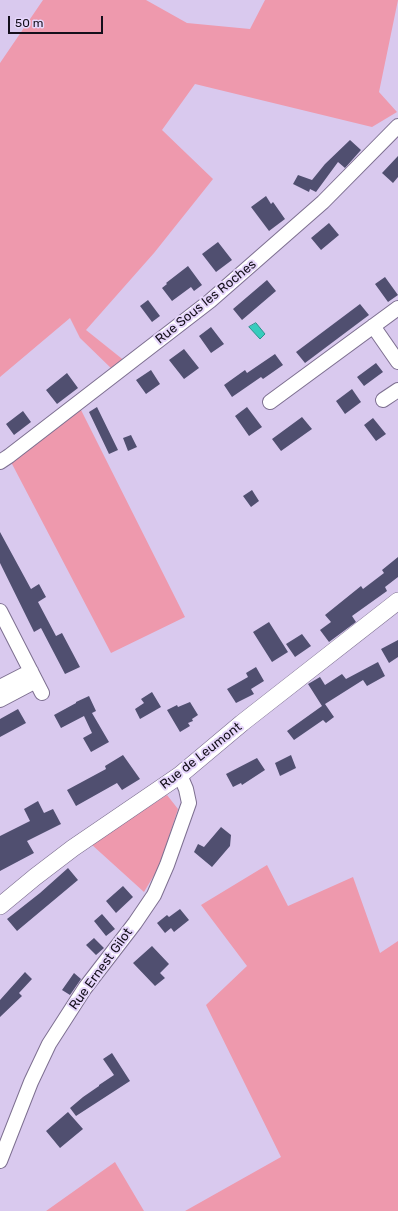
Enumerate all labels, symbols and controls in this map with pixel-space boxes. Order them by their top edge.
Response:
scale bar [10,8,105,34]
text: 50 m [15,16,43,30]
street label: Rue Sous les Roches [152,257,260,347]
street label: Rue de Leumont [157,719,245,793]
street label: Rue Ernest Gilot [66,925,136,1013]

